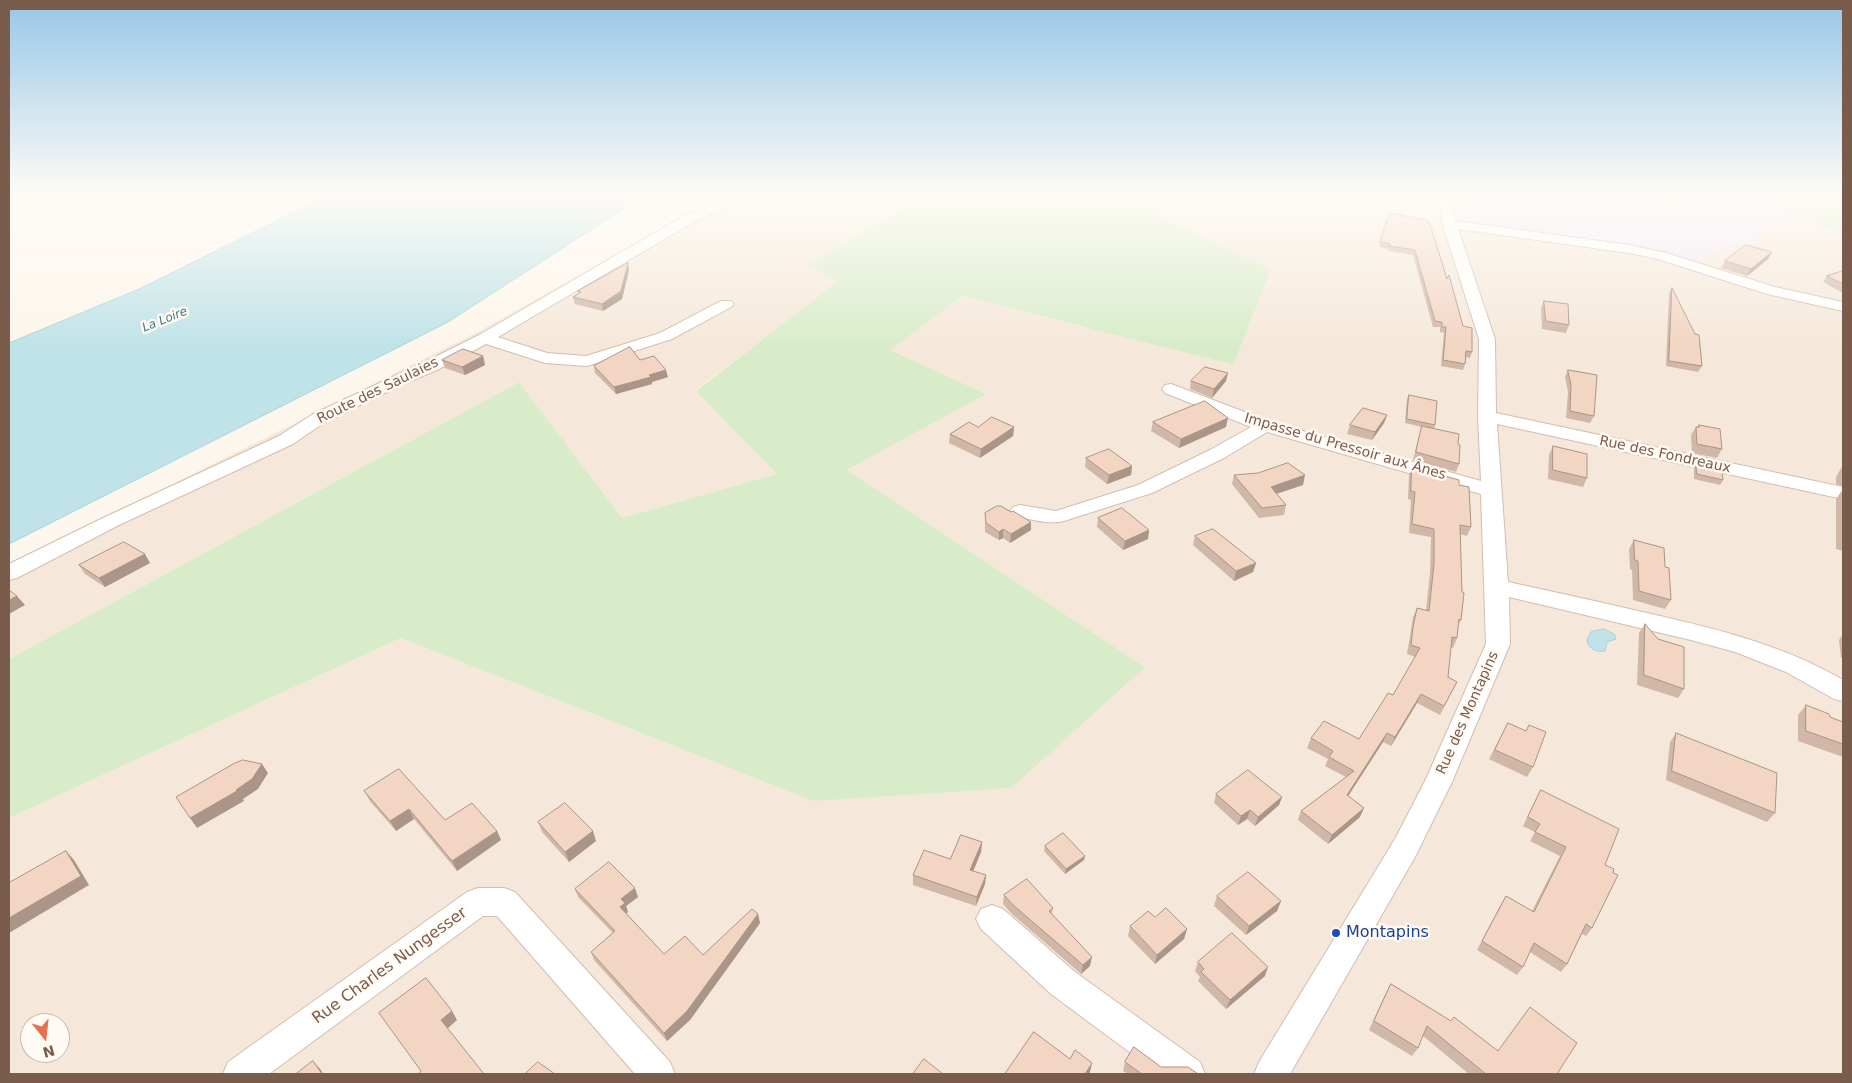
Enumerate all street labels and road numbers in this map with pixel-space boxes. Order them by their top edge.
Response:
street label: Route des Saulaies [315,354,441,428]
street label: Impasse du Pressoir aux Ânes [1242,410,1448,484]
street label: Rue des Fondreaux [1598,433,1732,477]
street label: Rue des Montapins [1433,649,1503,777]
street label: Rue Charles Nungesser [309,904,471,1028]

